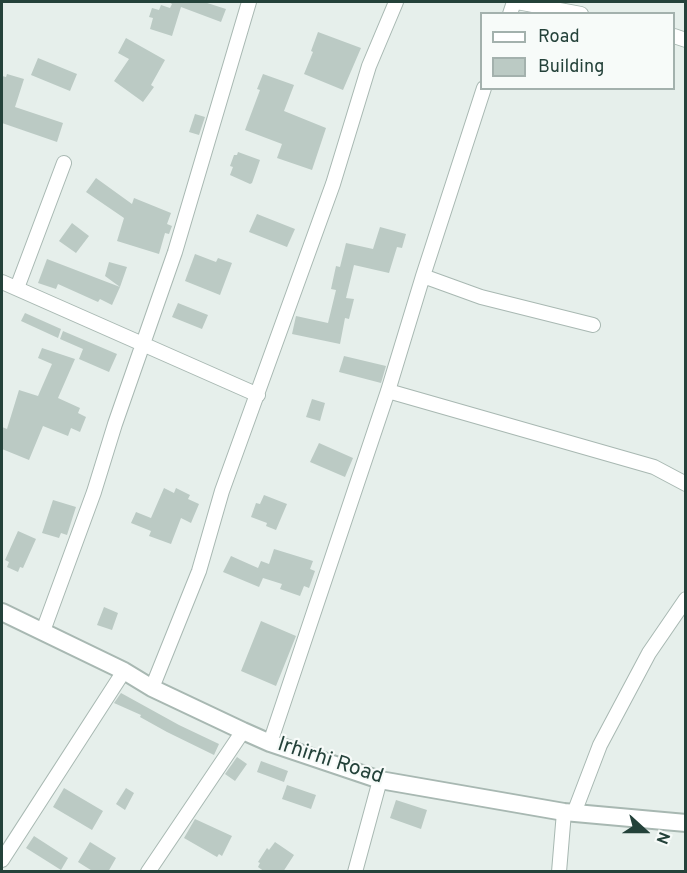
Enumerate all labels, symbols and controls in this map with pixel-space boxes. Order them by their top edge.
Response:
legend [480,12,675,90]
text: Road [538,26,580,49]
text: Building [538,56,604,79]
street label: Irhirhi Road [274,733,386,791]
north arrow [615,801,675,861]
text: N [650,828,673,846]

